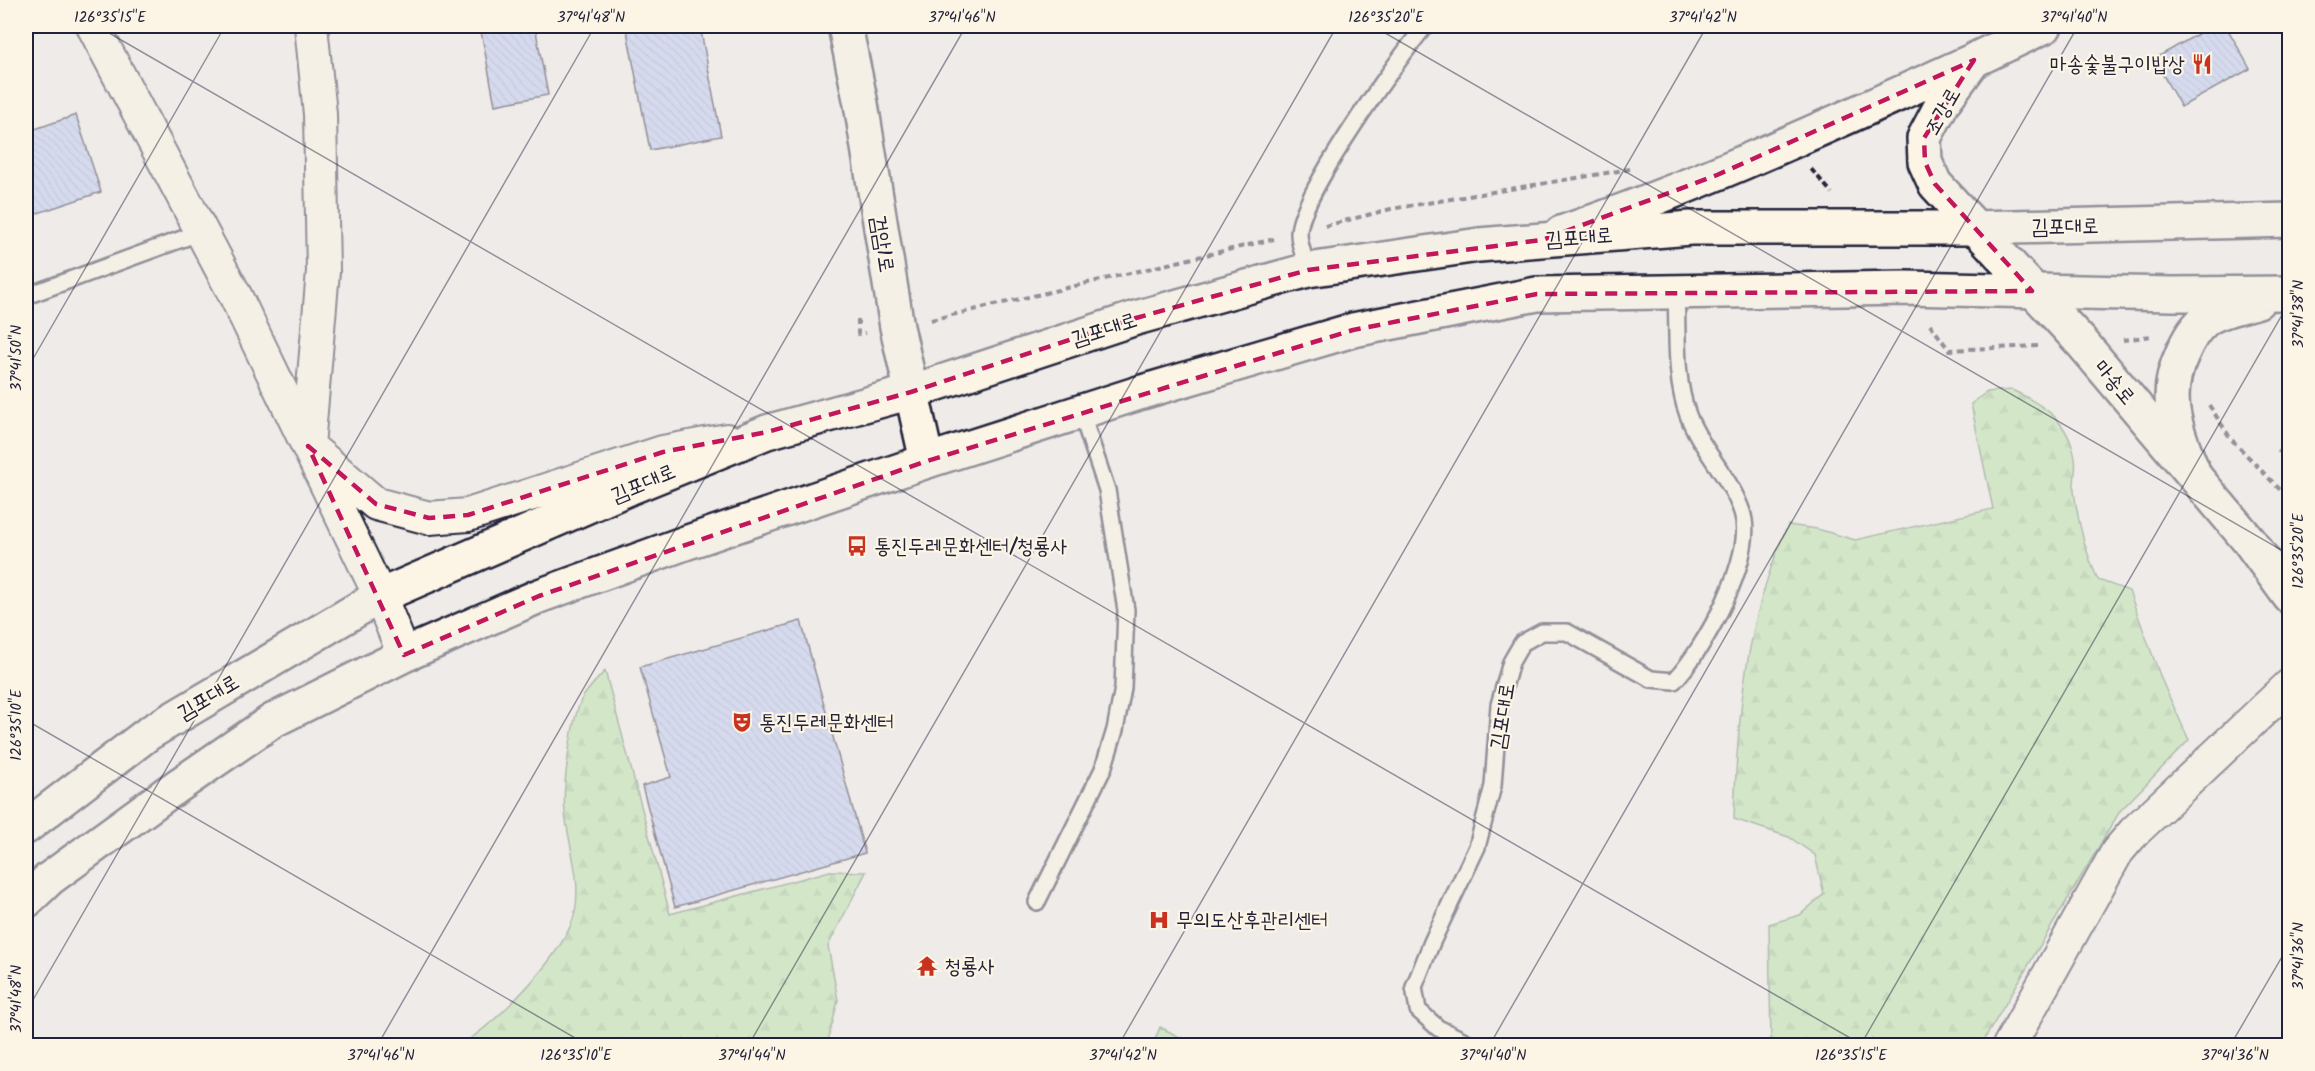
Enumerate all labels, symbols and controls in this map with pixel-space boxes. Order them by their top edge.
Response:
text: 126°35'15"E [74,6,147,30]
text: 37°41'48"N [557,6,625,30]
text: 37°41'46"N [928,6,996,30]
text: 126°35'20"E [1348,6,1425,30]
text: 37°41'42"N [1669,6,1737,30]
text: 37°41'40"N [2041,6,2107,30]
place label: 마송숯불구이밥상 [2050,49,2185,82]
restaurant icon: 마송숯불구이밥상 [2190,52,2214,76]
street label: 조강로 [1916,82,1970,142]
street label: 김포대로 [2031,210,2099,245]
street label: 검암1로 [861,213,902,275]
street label: 김포대로 [1544,220,1614,257]
text: 37°41'38"N [2287,280,2311,348]
street label: 김포대로 [1067,304,1142,357]
text: 37°41'50"N [5,325,29,391]
street label: 마송로 [2085,353,2143,413]
street label: 김포대로 [606,456,681,513]
text: 126°35'20"E [2287,512,2311,589]
place label: 통진두레문화센터/청룡사 [874,531,1067,564]
bus stop icon: 통진두레문화센터/청룡사 [845,534,869,558]
street label: 김포대로 [171,667,246,730]
street label: 김포대로 [1482,680,1525,752]
text: 126°35'10"E [5,688,29,761]
place label: 통진두레문화센터 [759,707,894,740]
theatre icon: 통진두레문화센터 [730,710,754,734]
place label: 무의도산후관리센터 [1176,905,1328,938]
hospital icon: 무의도산후관리센터 [1147,908,1171,932]
text: 37°41'36"N [2287,922,2311,990]
place label: 청룡사 [944,951,995,984]
temple icon: 청룡사 [915,954,939,978]
text: 37°41'48"N [5,965,29,1033]
text: 37°41'46"N [347,1044,415,1068]
text: 126°35'10"E [540,1044,613,1068]
text: 37°41'44"N [718,1044,786,1068]
text: 37°41'42"N [1089,1044,1157,1068]
text: 37°41'40"N [1460,1044,1526,1068]
text: 126°35'15"E [1815,1044,1888,1068]
text: 37°41'36"N [2201,1044,2269,1068]

